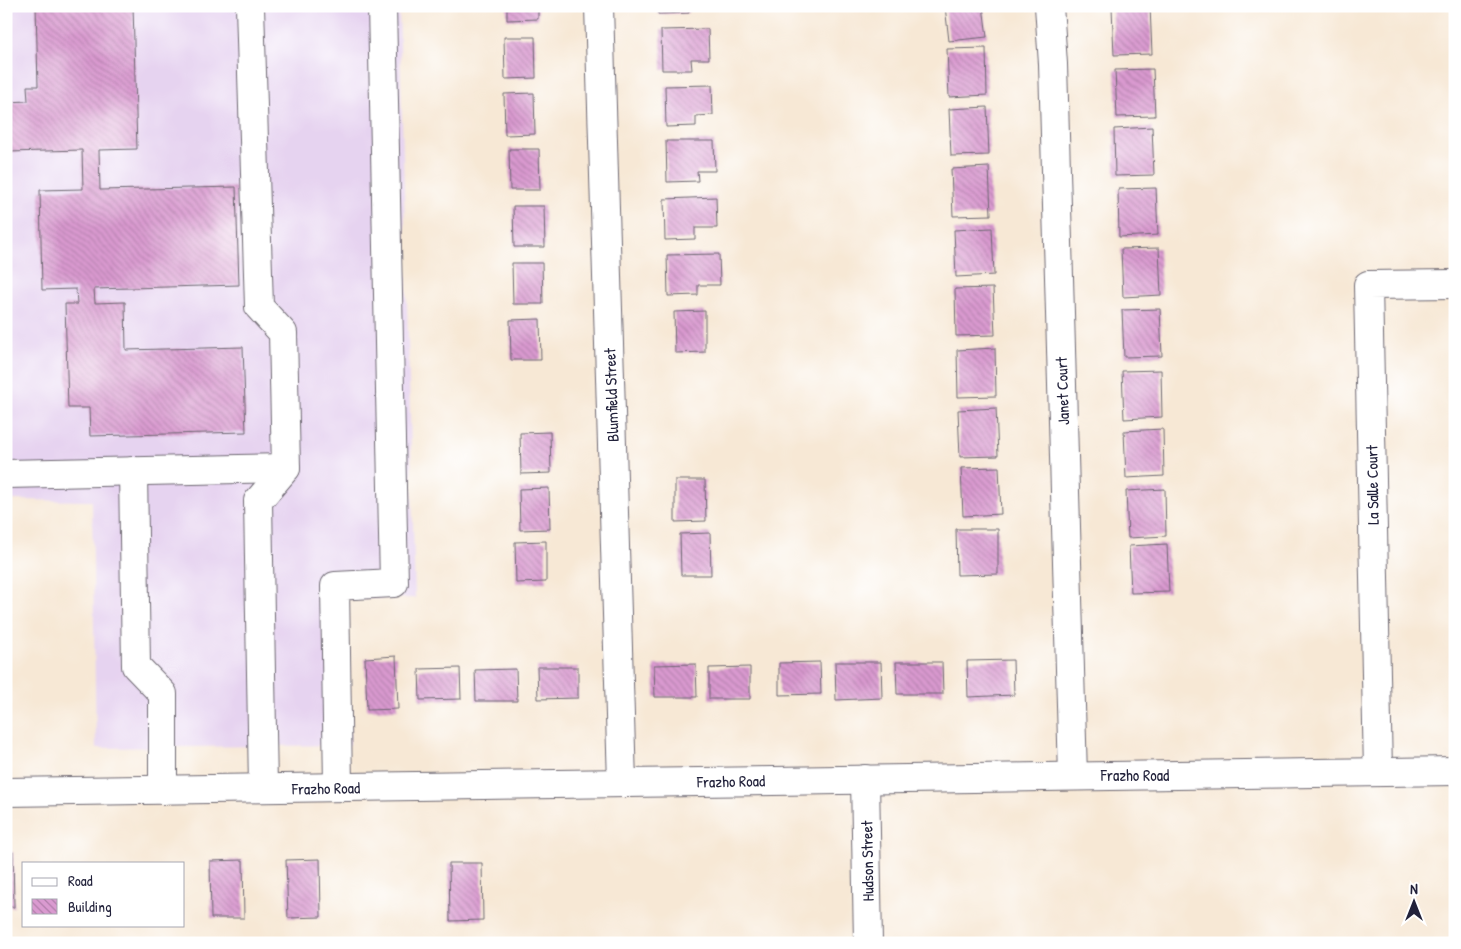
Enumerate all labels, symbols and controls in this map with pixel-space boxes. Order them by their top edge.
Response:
street label: Blumfield Street [598,347,624,442]
street label: Janet Court [1050,356,1074,425]
street label: La Salle Court [1360,444,1384,525]
street label: Frazho Road [1100,764,1169,786]
street label: Frazho Road [696,769,765,793]
street label: Frazho Road [291,776,360,800]
street label: Hudson Street [855,820,879,902]
legend [22,862,185,926]
text: Road [68,870,93,891]
north arrow [1388,876,1438,926]
text: N [1410,879,1418,898]
text: Building [68,896,112,917]

